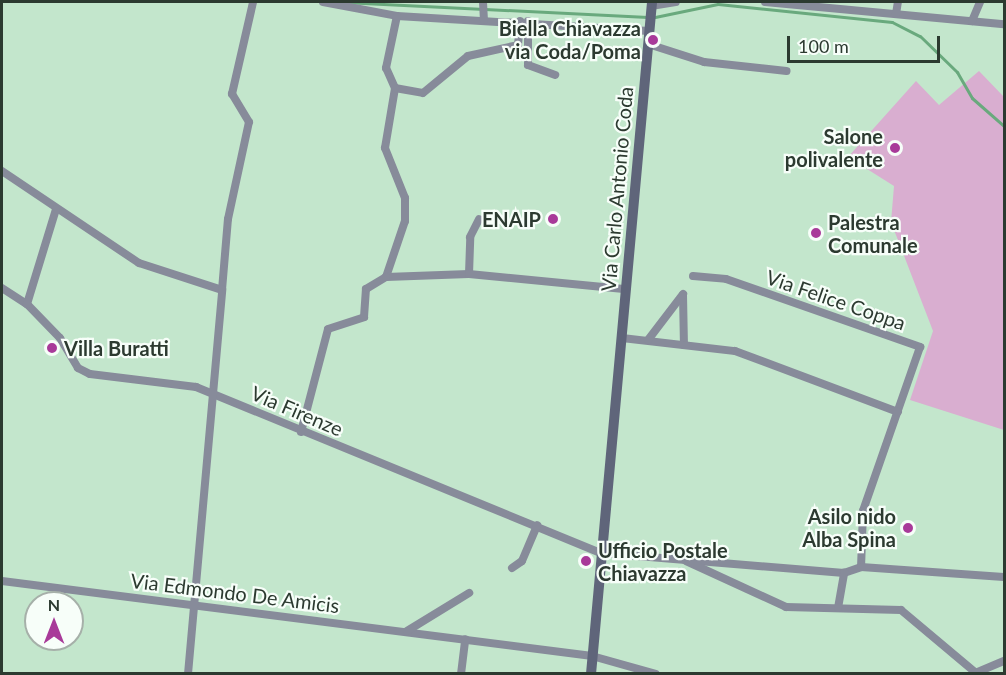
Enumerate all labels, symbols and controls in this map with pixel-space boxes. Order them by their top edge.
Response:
place label: Biella Chiavazza via Coda/Poma [499,16,641,63]
scale bar [790,24,943,62]
marker: Biella Chiavazza via Coda/Poma [646,33,660,47]
text: 100 m [798,35,849,57]
street label: Via Carlo Antonio Coda [596,85,638,293]
place label: Salone polivalente [785,124,883,171]
marker: Salone polivalente [888,141,902,155]
place label: ENAIP [482,207,541,231]
place label: Palestra Comunale [828,210,918,257]
marker: ENAIP [546,212,560,226]
marker: Palestra Comunale [809,226,823,240]
street label: Via Felice Coppa [763,265,909,335]
place label: Villa Buratti [64,336,169,360]
marker: Villa Buratti [45,341,59,355]
street label: Via Firenze [247,381,347,441]
place label: Asilo nido Alba Spina [802,504,896,551]
marker: Asilo nido Alba Spina [901,521,915,535]
place label: Ufficio Postale Chiavazza [598,538,728,585]
marker: Ufficio Postale Chiavazza [579,554,593,568]
street label: Via Edmondo De Amicis [129,568,341,618]
north arrow [24,591,84,651]
text: N [48,595,60,614]

